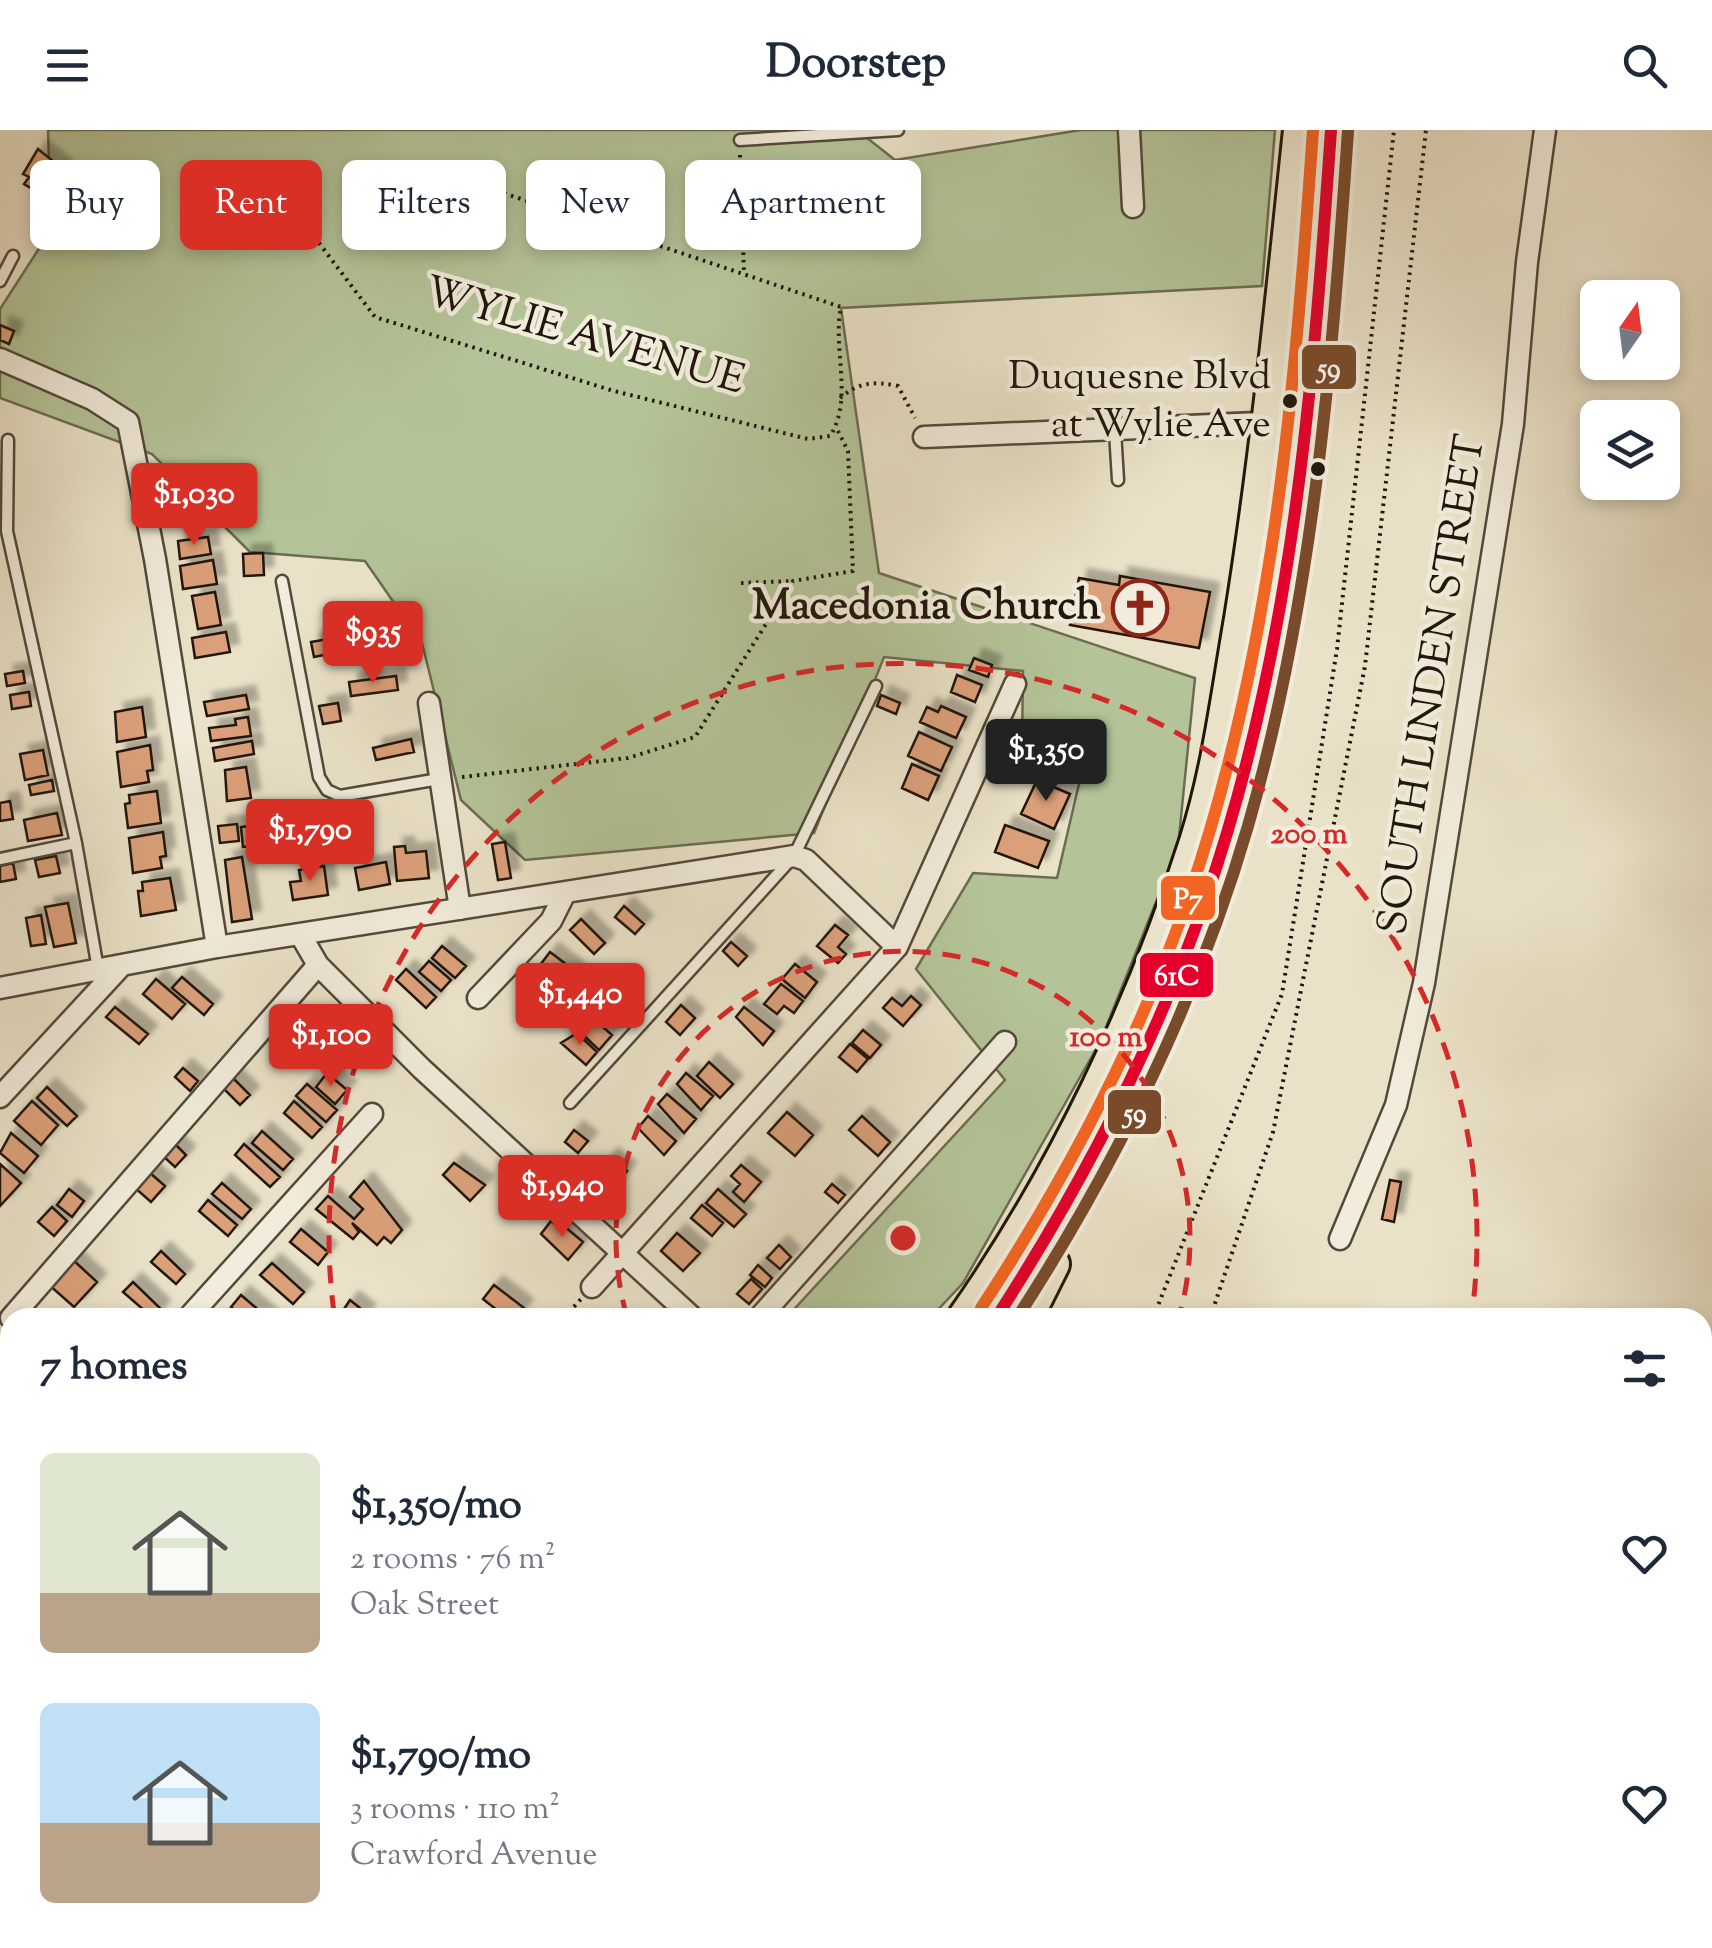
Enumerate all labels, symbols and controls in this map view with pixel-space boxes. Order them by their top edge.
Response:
text: Doorstep [766,33,946,98]
icon: menu [40,38,95,93]
icon: search [1617,38,1672,93]
chip: Buy [30,160,160,250]
chip: Rent [180,160,322,250]
chip: Filters [342,160,506,250]
chip: New [526,160,665,250]
chip: Apartment [685,160,921,250]
street label: WYLIE AVENUE [417,264,751,412]
north arrow [1580,280,1680,380]
map controls [1580,280,1680,500]
line badge: 59 [1300,343,1358,391]
place label: Duquesne Blvd at Wylie Ave [1008,350,1271,455]
text: 59 [1315,350,1341,390]
marker: Duquesne Blvd at Wylie Ave [1280,391,1300,411]
button: layers [1580,400,1680,500]
street label: SOUTH LINDEN STREET [1365,431,1503,939]
unlabelled marker [1308,459,1328,479]
pin: $1,030 [113,463,275,548]
text: $1,030 [153,472,235,518]
place label: Macedonia Church [752,578,1101,638]
church icon: Macedonia Church [1110,578,1170,638]
pin: $935 [314,601,432,686]
text: $935 [345,610,401,656]
pin: $1,350 [965,719,1127,804]
text: $1,350 [1008,728,1084,774]
pin: $1,790 [229,799,391,884]
text: $1,790 [268,808,352,854]
text: 200 m [1271,814,1348,857]
line badge: P7 [1159,874,1217,922]
text: P7 [1173,881,1203,921]
line badge: 61C [1138,951,1215,999]
text: 61C [1154,958,1200,998]
pin: $1,440 [499,963,661,1048]
text: $1,440 [538,972,622,1018]
pin: $1,100 [250,1004,412,1089]
text: $1,100 [291,1013,371,1059]
text: 100 m [1070,1017,1143,1060]
line badge: 59 [1106,1088,1163,1136]
text: 59 [1121,1095,1147,1135]
pin: $1,940 [481,1155,643,1240]
text: $1,940 [520,1164,604,1210]
centre of rings [885,1220,921,1256]
text: 7 homes [40,1338,188,1398]
icon: filters [1617,1341,1672,1396]
text: $1,350/mo [350,1477,522,1537]
icon: home [120,1493,240,1613]
icon: heart [1617,1526,1672,1581]
text: 2 rooms · 76 m² [350,1537,556,1583]
text: Oak Street [350,1583,499,1629]
text: $1,790/mo [350,1727,531,1787]
icon: home [120,1743,240,1863]
icon: heart [1617,1776,1672,1831]
text: 3 rooms · 110 m² [350,1787,560,1833]
text: Crawford Avenue [350,1833,597,1879]

